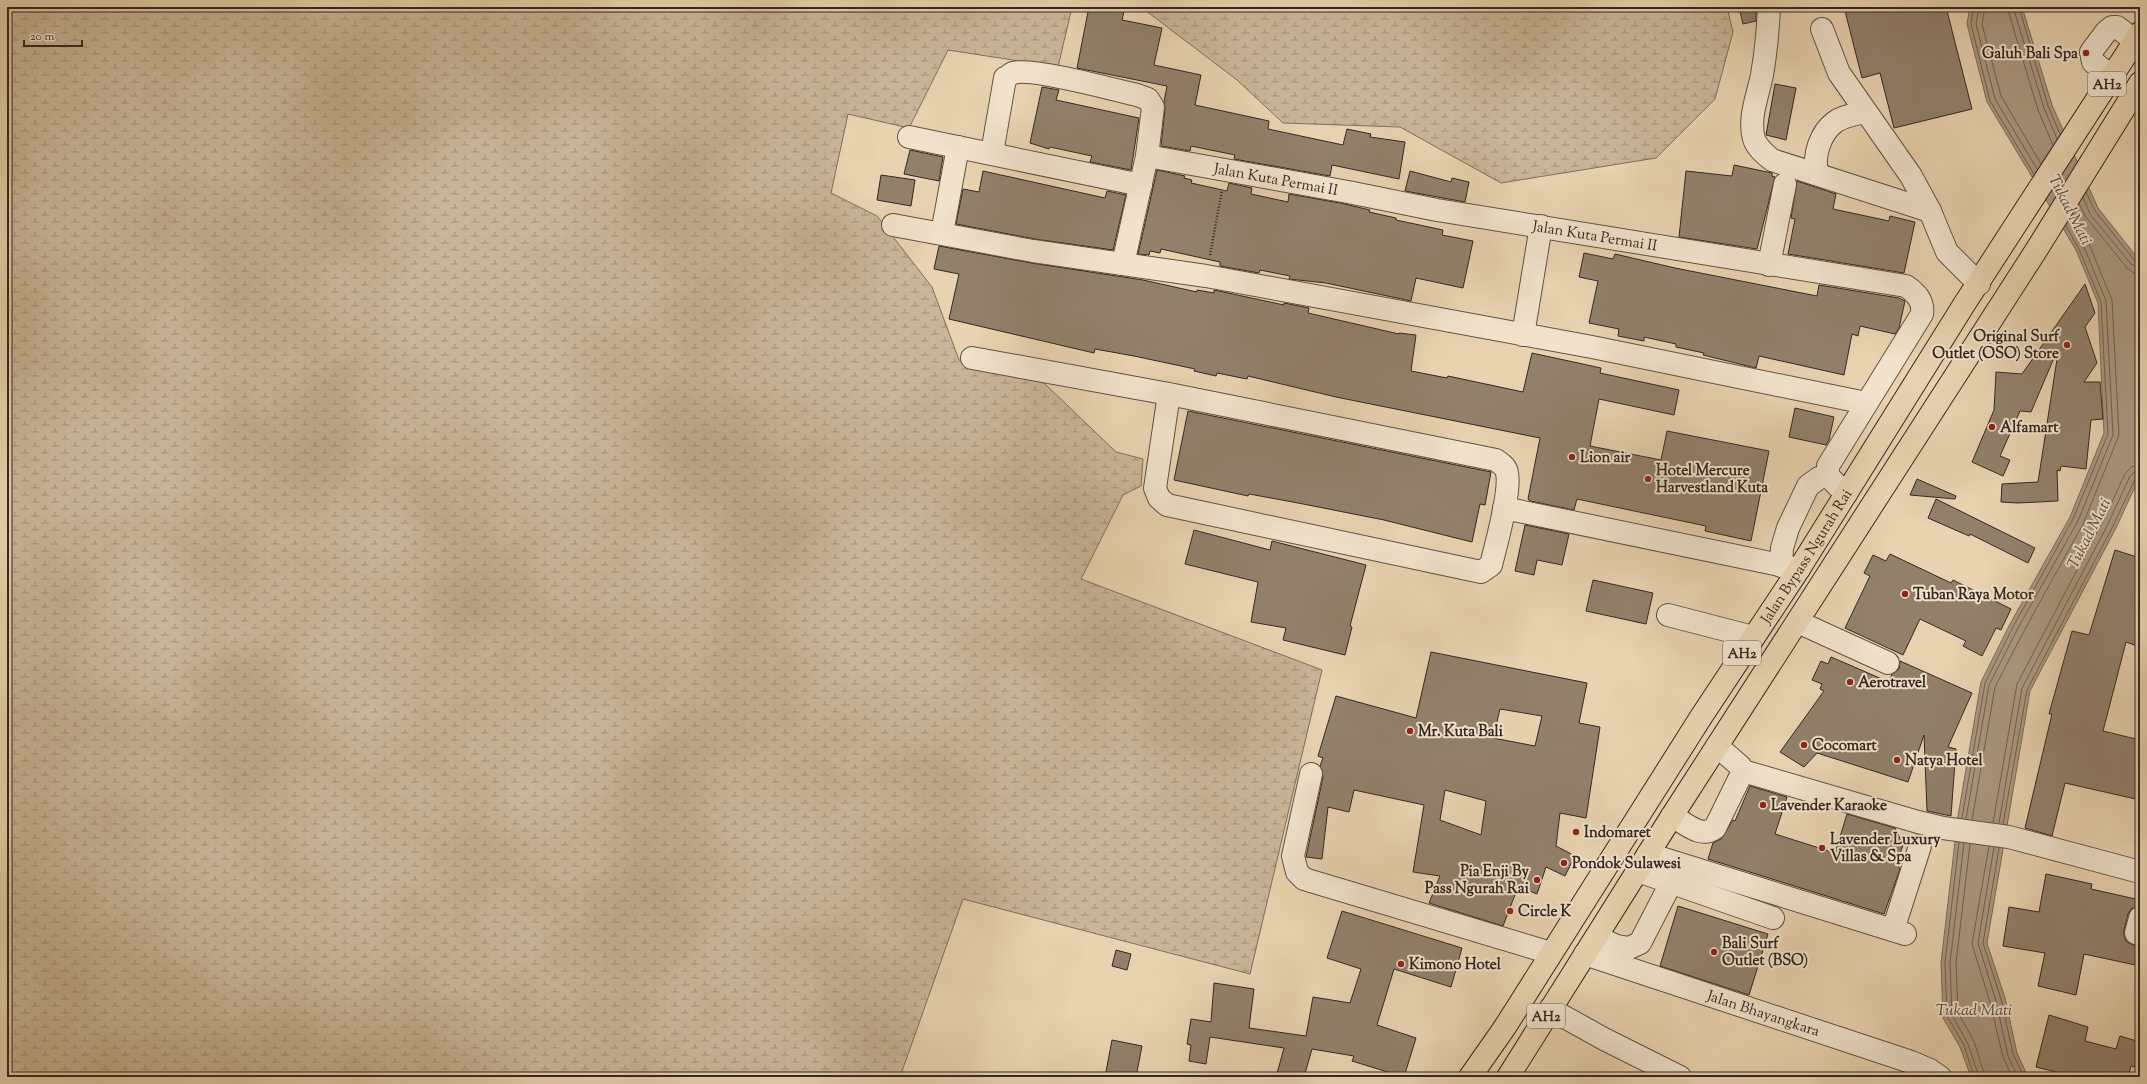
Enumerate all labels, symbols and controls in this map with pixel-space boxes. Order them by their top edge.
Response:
scale bar [24,22,82,48]
text: 20 m [30,28,55,46]
place label: Galuh Bali Spa [1982,44,2078,65]
marker: Galuh Bali Spa [2081,48,2091,58]
road number: AH2 [2088,72,2126,96]
street label: Jalan Kuta Permai II [1211,159,1340,202]
water label: Tukad Mati [2041,171,2096,249]
street label: Jalan Kuta Permai II [1530,216,1659,258]
place label: Original Surf Outlet (OSO) Store [1932,327,2061,365]
marker: Original Surf Outlet (OSO) Store [2062,340,2072,350]
place label: Alfamart [2000,418,2059,439]
marker: Alfamart [1987,422,1997,432]
place label: Lion air [1580,448,1631,469]
marker: Lion air [1567,452,1577,462]
place label: Hotel Mercure Harvestland Kuta [1656,461,1768,499]
marker: Hotel Mercure Harvestland Kuta [1643,474,1653,484]
street label: Jalan Bypass Ngurah Rai [1756,486,1858,629]
water label: Tukad Mati [2063,495,2118,573]
place label: Tuban Raya Motor [1913,585,2034,606]
marker: Tuban Raya Motor [1900,589,1910,599]
road number: AH2 [1723,641,1761,665]
place label: Aerotravel [1858,673,1927,694]
marker: Aerotravel [1845,677,1855,687]
place label: Mr. Kuta Bali [1418,722,1504,743]
marker: Mr. Kuta Bali [1405,726,1415,736]
place label: Cocomart [1812,736,1878,757]
marker: Cocomart [1799,740,1809,750]
place label: Natya Hotel [1905,751,1983,772]
marker: Natya Hotel [1892,755,1902,765]
place label: Lavender Karaoke [1771,796,1887,817]
marker: Lavender Karaoke [1758,800,1768,810]
place label: Indomaret [1584,823,1652,844]
marker: Indomaret [1571,827,1581,837]
place label: Lavender Luxury Villas & Spa [1830,830,1941,868]
marker: Lavender Luxury Villas & Spa [1817,843,1827,853]
place label: Pondok Sulawesi [1572,854,1682,875]
marker: Pondok Sulawesi [1559,858,1569,868]
place label: Pia Enji By Pass Ngurah Rai [1425,862,1530,900]
marker: Pia Enji By Pass Ngurah Rai [1532,875,1542,885]
place label: Circle K [1518,902,1572,923]
marker: Circle K [1505,906,1515,916]
place label: Bali Surf Outlet (BSO) [1722,934,1808,972]
marker: Bali Surf Outlet (BSO) [1709,947,1719,957]
place label: Kimono Hotel [1409,955,1502,976]
marker: Kimono Hotel [1396,959,1406,969]
street label: Jalan Bhayangkara [1703,986,1822,1043]
water label: Tukad Mati [1936,1000,2012,1023]
road number: AH2 [1527,1004,1565,1028]

